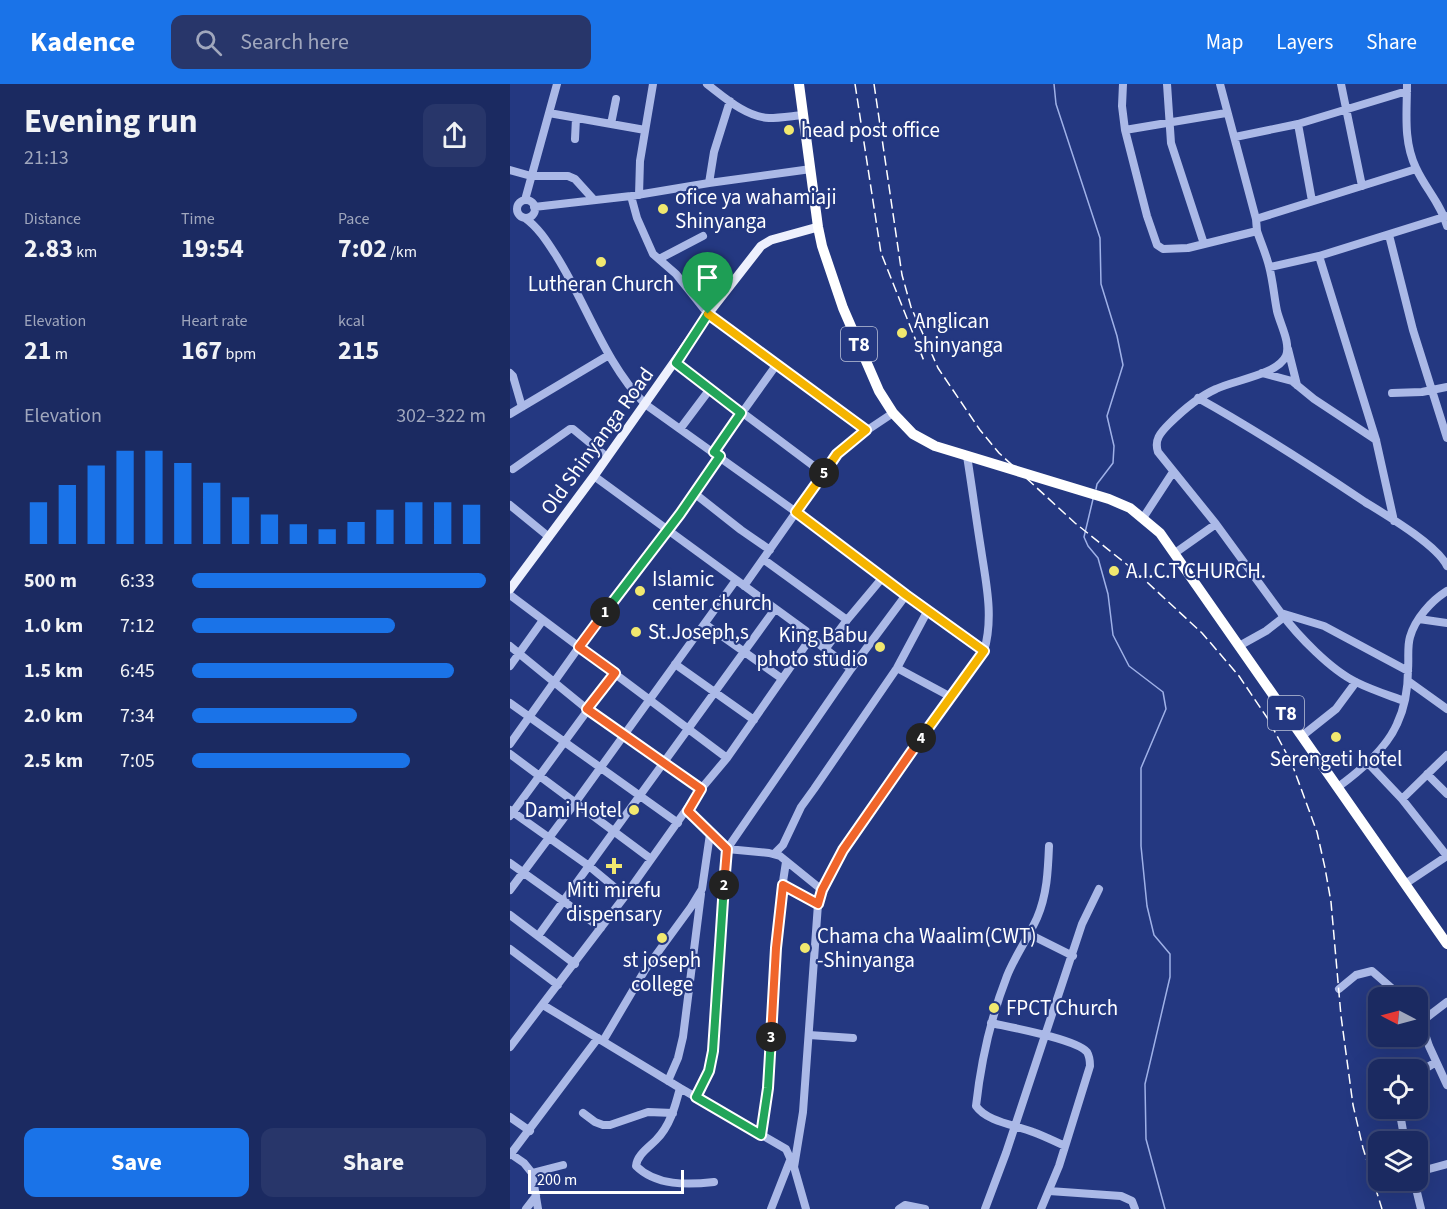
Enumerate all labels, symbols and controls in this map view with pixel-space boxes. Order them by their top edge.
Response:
search box [171,15,591,69]
text: Kadence [30,22,135,62]
icon: search [192,26,225,59]
text: Search here [240,26,349,58]
text: Map [1206,27,1243,57]
text: Layers [1276,27,1333,57]
text: Share [1366,27,1417,57]
text: Evening run [24,98,198,145]
button: share [423,104,486,167]
place label: head post office [801,115,940,145]
marker: head post office [782,123,796,137]
text: 21:13 [24,144,69,172]
place label: ofice ya wahamiaji Shinyanga [675,182,837,236]
marker: ofice ya wahamiaji Shinyanga [656,202,670,216]
text: Distance [24,208,81,230]
text: Time [181,208,215,230]
text: Pace [338,208,369,230]
text: 2.83 [24,230,73,267]
text: 19:54 [181,230,244,267]
text: 7:02 [338,230,387,267]
text: km [73,241,97,263]
text: /km [387,241,417,263]
pin [682,252,733,314]
marker: Lutheran Church [594,255,608,269]
icon: arrive [691,261,724,294]
place label: Lutheran Church [528,269,674,299]
place label: Anglican shinyanga [914,306,1003,360]
text: Elevation [24,310,86,332]
text: Heart rate [181,310,248,332]
text: kcal [338,310,365,332]
marker: Anglican shinyanga [895,326,909,340]
road number: T8 [841,327,877,361]
text: 21 [24,332,51,369]
text: 167 [181,332,222,369]
text: 215 [338,332,379,369]
text: m [51,343,68,365]
text: bpm [222,343,256,365]
street label: Old Shinyanga Road [533,361,661,521]
text: Elevation [24,402,102,430]
text: 302–322 m [396,402,486,430]
pin: 5 [809,458,839,488]
text: 5 [820,462,828,484]
place label: A.I.C.T CHURCH. [1126,556,1266,586]
place label: Islamic center church [652,564,772,618]
marker: A.I.C.T CHURCH. [1107,564,1121,578]
text: 500 m [24,567,77,595]
text: 6:33 [120,567,155,595]
marker: Islamic center church [633,584,647,598]
pin: 1 [590,597,620,627]
text: 1 [601,601,609,623]
text: 1.0 km [24,612,83,640]
text: 7:12 [120,612,155,640]
place label: St.Joseph,s [648,617,749,647]
place label: King Babu photo studio [756,620,868,674]
marker: St.Joseph,s [629,625,643,639]
marker: King Babu photo studio [873,640,887,654]
text: 1.5 km [24,657,83,685]
text: 6:45 [120,657,155,685]
road number: T8 [1268,696,1304,730]
text: 2.0 km [24,702,83,730]
text: 7:34 [120,702,155,730]
pin: 4 [906,723,936,753]
text: 4 [917,727,925,749]
marker: Serengeti hotel [1329,730,1343,744]
place label: Serengeti hotel [1270,744,1402,774]
text: 2.5 km [24,747,83,775]
text: 7:05 [120,747,155,775]
place label: Dami Hotel [524,795,622,825]
marker: Dami Hotel [627,803,641,817]
marker: Miti mirefu dispensary [605,857,623,875]
pin: 2 [709,870,739,900]
text: 2 [720,874,728,896]
place label: Miti mirefu dispensary [566,875,662,929]
place label: Chama cha Waalim(CWT) -Shinyanga [817,921,1037,975]
marker: st joseph college [655,931,669,945]
marker: Chama cha Waalim(CWT) -Shinyanga [798,941,812,955]
place label: st joseph college [623,945,701,999]
north arrow [1368,987,1428,1047]
map controls [1368,987,1428,1191]
place label: FPCT Church [1006,993,1118,1023]
marker: FPCT Church [987,1001,1001,1015]
pin: 3 [756,1022,786,1052]
text: 3 [767,1026,775,1048]
button: locate [1368,1059,1428,1119]
button: Save [24,1128,249,1197]
button: Share [261,1128,486,1197]
button: layers [1368,1131,1428,1191]
scale bar [528,1167,684,1194]
text: 200 m [537,1169,577,1191]

